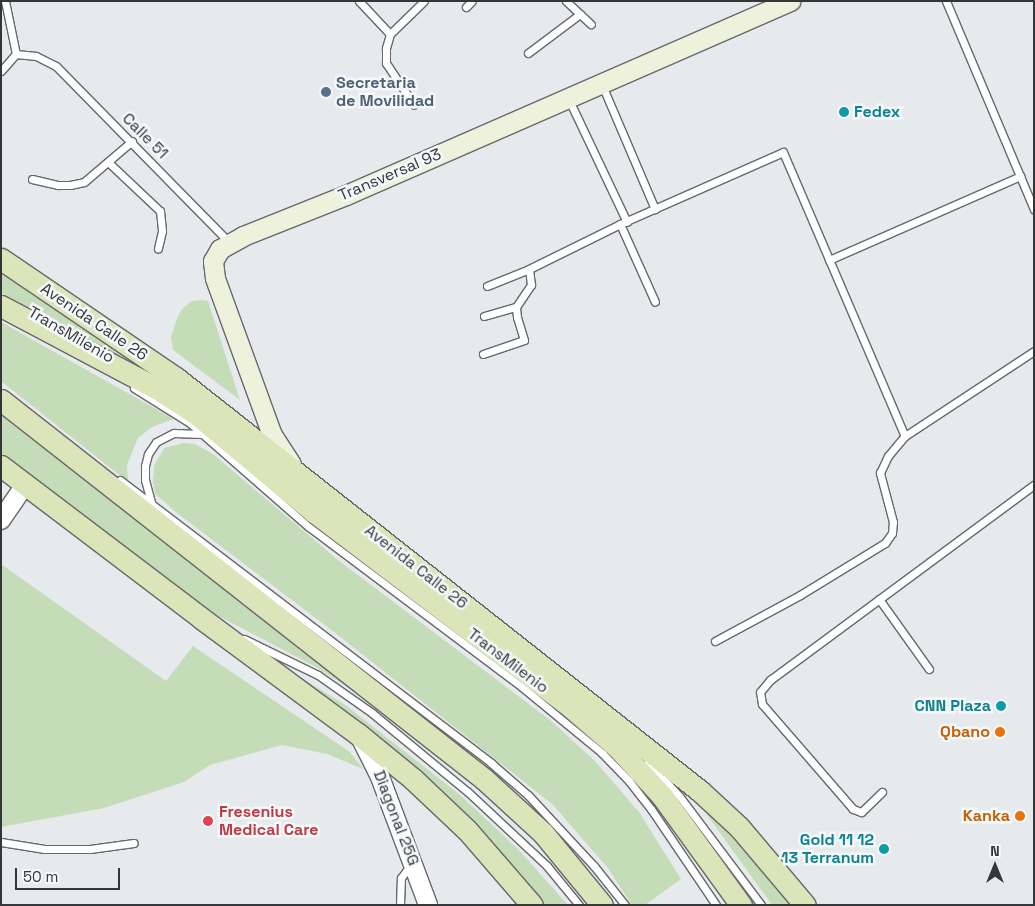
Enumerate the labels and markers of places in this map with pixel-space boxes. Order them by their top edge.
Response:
place label: Secretaria de Movilidad [336,73,434,111]
marker: Secretaria de Movilidad [320,86,332,98]
place label: Fedex [854,102,900,122]
marker: Fedex [838,106,850,118]
place label: CNN Plaza [914,696,991,716]
marker: CNN Plaza [995,700,1007,712]
place label: Qbano [940,722,990,742]
marker: Qbano [994,726,1006,738]
place label: Fresenius Medical Care [219,802,319,840]
place label: Kanka [963,806,1010,826]
marker: Kanka [1014,810,1026,822]
marker: Fresenius Medical Care [201,814,215,828]
place label: Gold 11 12 13 Terranum [781,830,874,868]
marker: Gold 11 12 13 Terranum [878,843,890,855]

